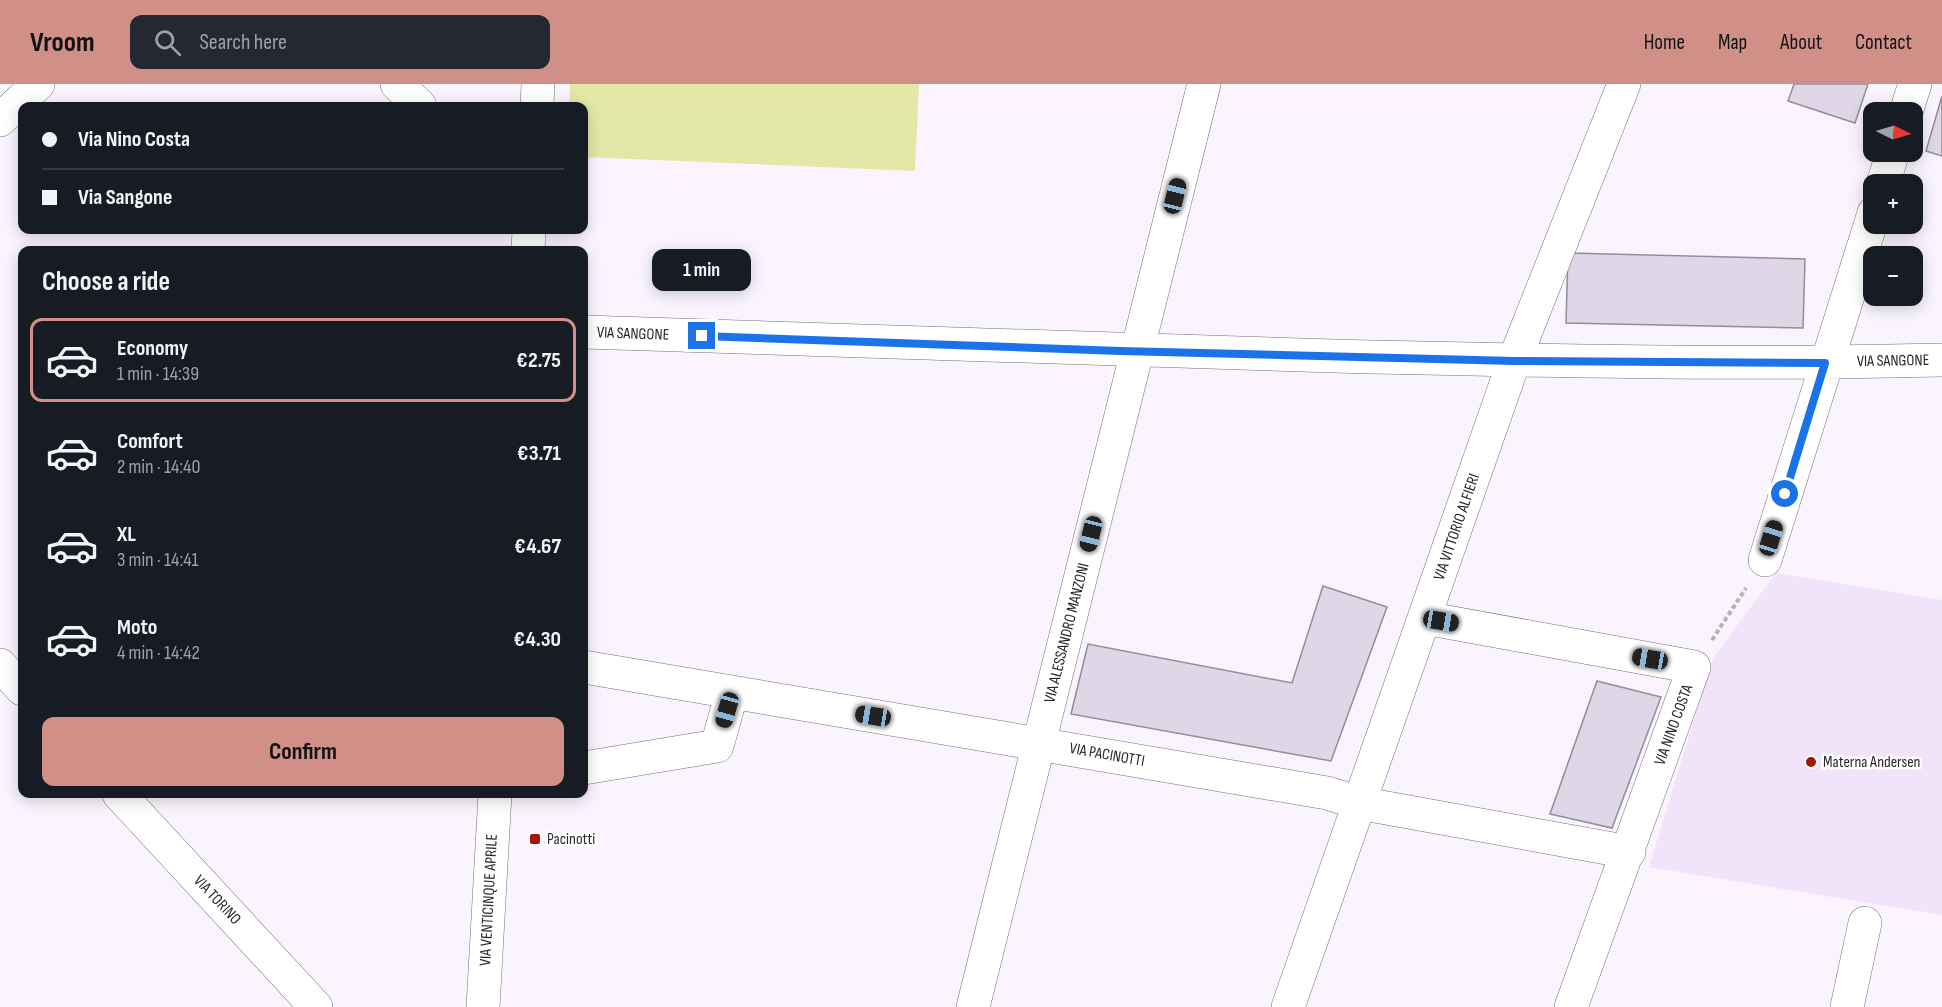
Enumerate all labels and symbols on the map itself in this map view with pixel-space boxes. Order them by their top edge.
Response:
north arrow [1863,102,1923,162]
car [1162,176,1188,216]
callout: 1 min [652,249,752,291]
route end [688,322,715,349]
street label: VIA SANGONE [597,323,669,345]
street label: VIA SANGONE [1857,351,1929,371]
street label: VIA VITTORIO ALFIERI [1430,471,1484,583]
route start [1771,480,1798,507]
car [1078,514,1104,554]
car [1757,518,1785,558]
street label: VIA ALESSANDRO MANZONI [1040,561,1094,705]
car [1422,609,1460,633]
car [1631,647,1669,671]
street label: VIA NINO COSTA [1651,682,1697,768]
car [713,690,741,730]
car [854,704,892,728]
street label: VIA PACINOTTI [1068,739,1146,771]
place label: Materna Andersen [1823,753,1920,772]
marker: Materna Andersen [1804,755,1818,769]
place label: Pacinotti [547,830,595,849]
marker: Pacinotti [528,832,542,846]
street label: VIA VENTICINQUE APRILE [476,833,502,967]
street label: VIA TORINO [189,871,245,929]

